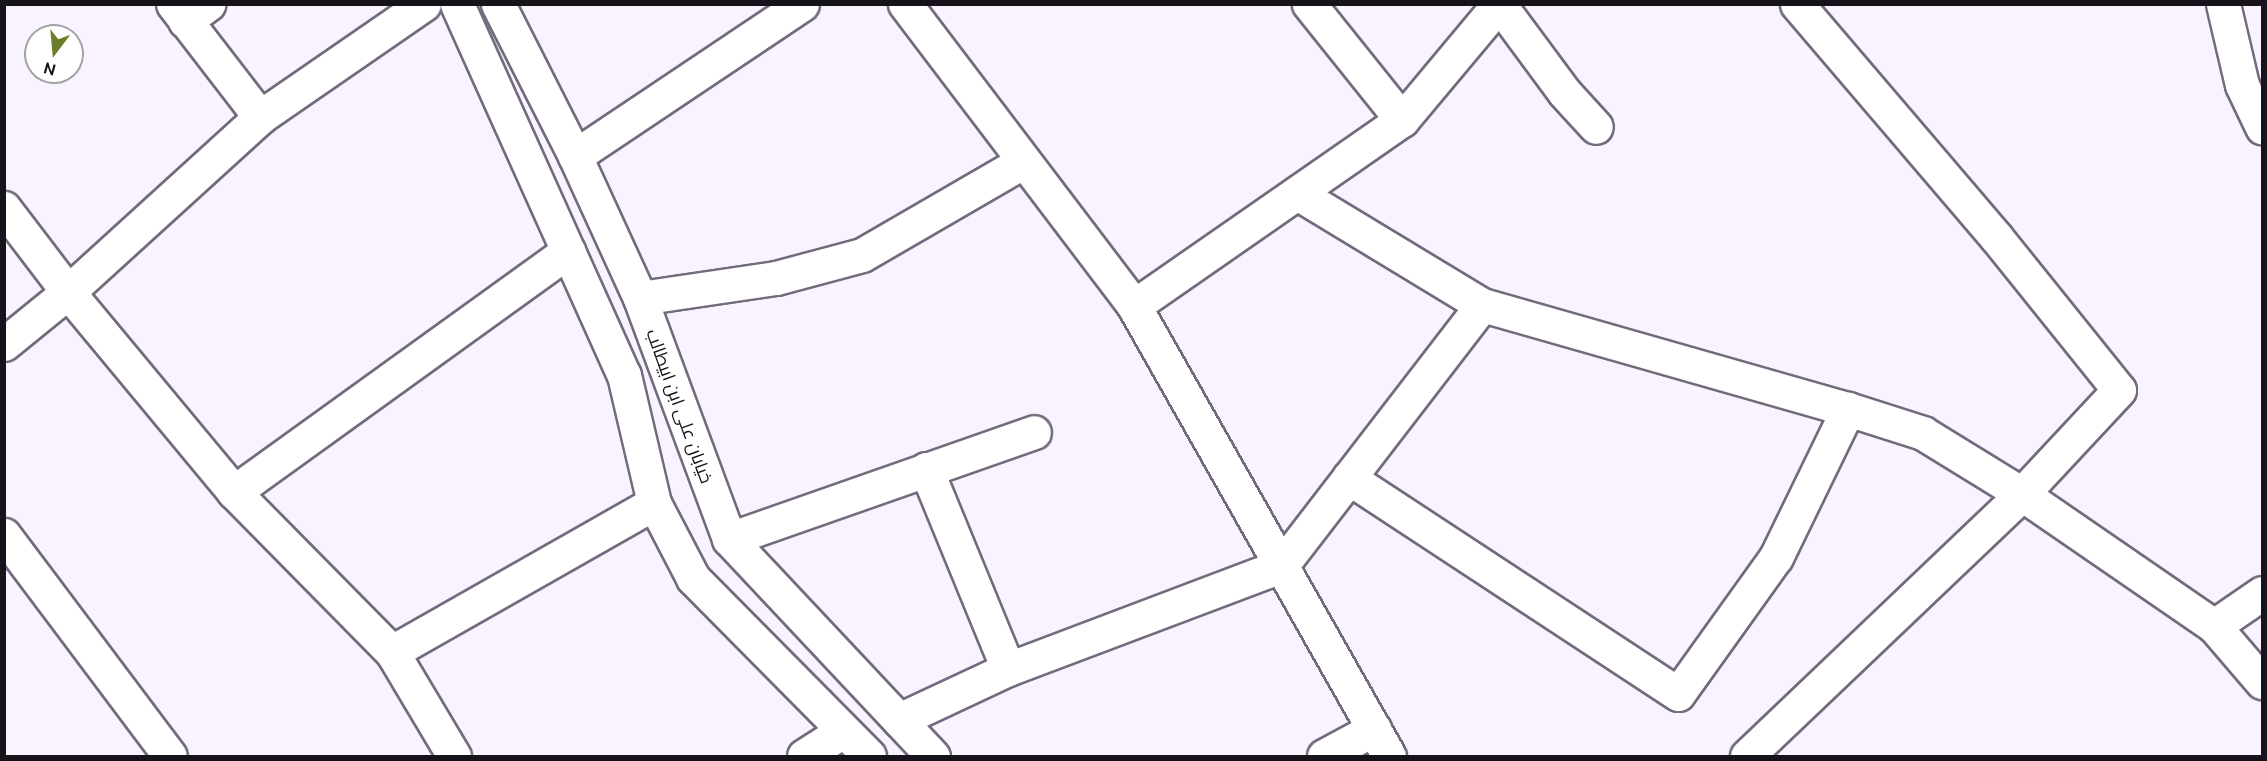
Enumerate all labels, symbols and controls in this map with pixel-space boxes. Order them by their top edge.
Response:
north arrow [24,24,84,84]
text: N [41,59,58,80]
street label: خیابان علی ابن ابیطالب [642,326,718,486]

